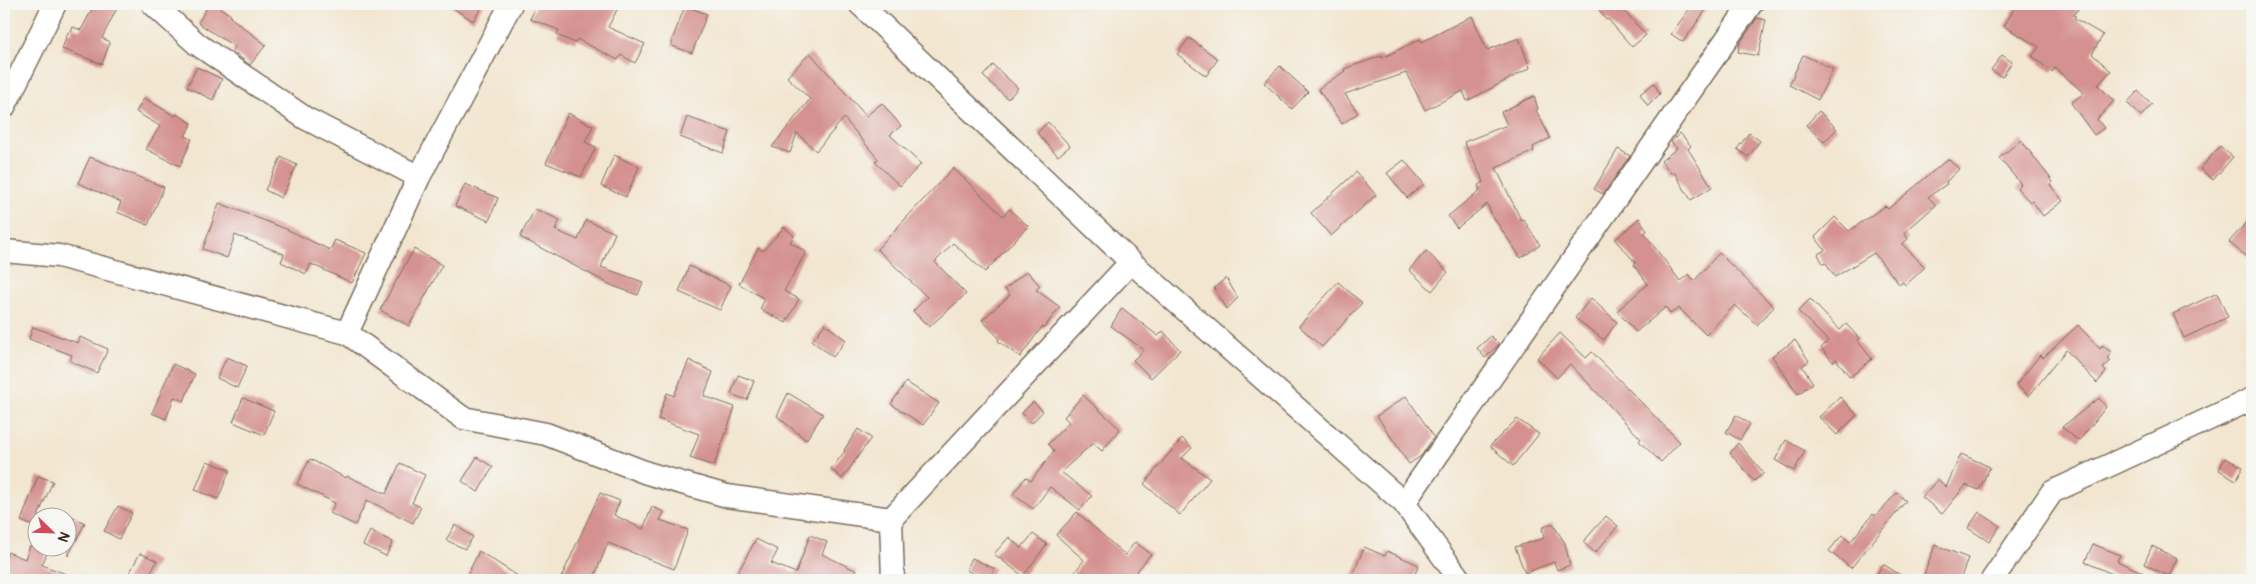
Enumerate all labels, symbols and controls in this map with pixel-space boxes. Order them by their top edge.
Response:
north arrow [28,506,78,556]
text: N [54,529,73,545]

